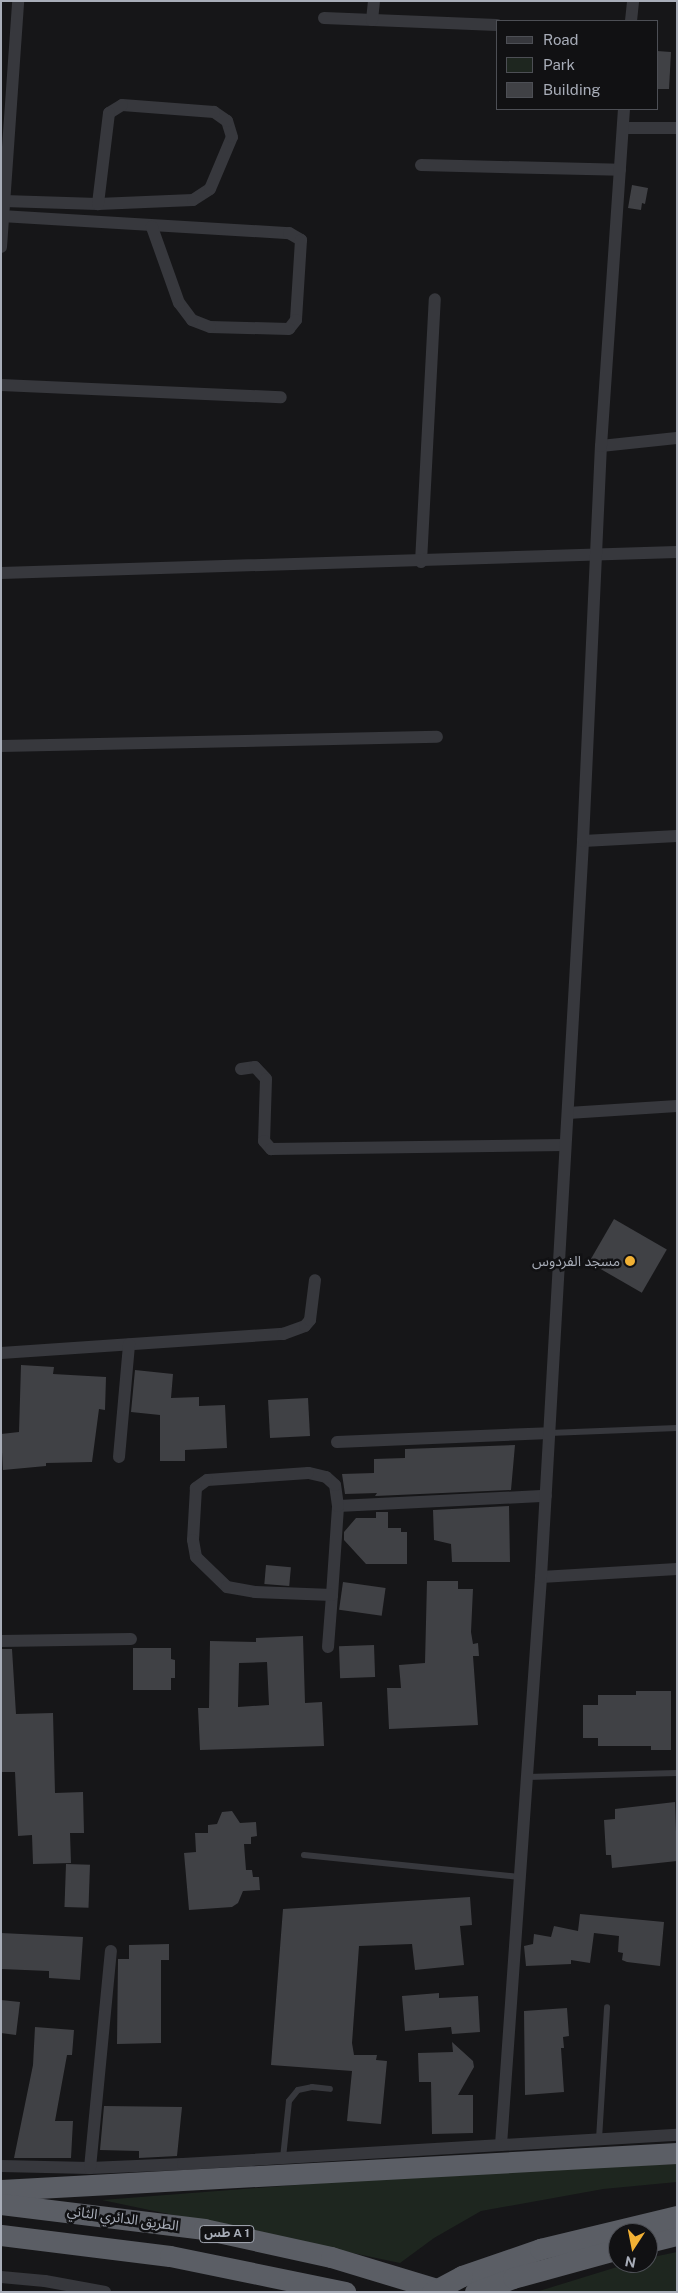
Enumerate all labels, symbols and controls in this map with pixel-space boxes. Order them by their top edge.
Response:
legend [496,20,658,110]
text: Road [543,31,579,48]
text: Park [543,56,575,73]
text: Building [543,81,601,98]
place label: مسجد الفردوس [532,1253,620,1269]
marker: مسجد الفردوس [624,1255,636,1267]
street label: الطريق الدائري الثاني [66,2202,180,2234]
north arrow [608,2223,658,2273]
road number: طس A 1 [198,2224,256,2244]
text: N [623,2253,637,2271]

